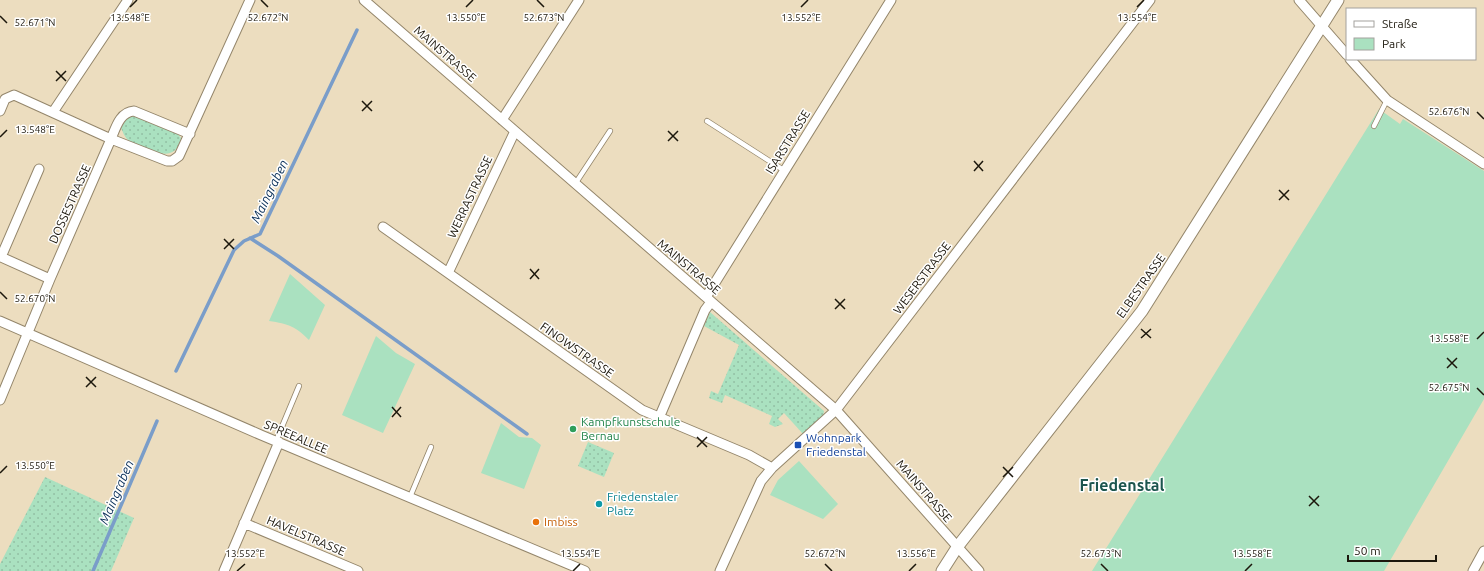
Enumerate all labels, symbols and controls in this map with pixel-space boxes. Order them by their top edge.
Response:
legend [1346,8,1476,60]
text: 13.548°E [110,12,150,23]
text: 52.672°N [247,12,289,23]
text: 13.550°E [446,12,486,23]
text: 52.673°N [523,12,565,23]
text: 13.552°E [781,12,821,23]
text: 13.554°E [1117,12,1157,23]
text: 52.671°N [14,17,56,28]
text: Straße [1382,17,1418,30]
street label: MAINSTRASSE [412,23,479,84]
text: Park [1382,37,1406,50]
text: 52.676°N [1428,106,1470,117]
street label: ISARSTRASSE [763,107,812,176]
text: 13.548°E [15,124,55,135]
street label: WERRASTRASSE [445,153,494,240]
water label: Maingraben [248,157,290,225]
street label: DOSSESTRASSE [46,162,93,245]
street label: MAINSTRASSE [655,237,724,297]
street label: WESERSTRASSE [890,239,953,316]
street label: ELBESTRASSE [1114,251,1168,320]
text: 52.670°N [14,293,56,304]
street label: FINOWSTRASSE [538,319,617,380]
text: 13.558°E [1429,333,1469,344]
text: 52.675°N [1428,382,1470,393]
place label: Kampfkunstschule Bernau [581,415,680,442]
street label: SPREEALLEE [262,417,330,456]
marker: Kampfkunstschule Bernau [568,424,578,434]
place label: Wohnpark Friedenstal [806,431,866,458]
marker: Wohnpark Friedenstal [793,440,803,450]
street label: MAINSTRASSE [894,457,955,525]
water label: Maingraben [96,458,136,526]
text: 13.550°E [15,460,55,471]
district label: Friedenstal [1080,476,1165,494]
place label: Friedenstaler Platz [607,490,679,517]
marker: Friedenstaler Platz [594,499,604,509]
street label: HAVELSTRASSE [265,513,348,558]
place label: Imbiss [544,515,578,528]
marker: Imbiss [531,517,541,527]
scale bar [1348,537,1436,563]
text: 50 m [1354,544,1381,557]
text: 13.552°E [225,548,265,559]
text: 13.554°E [560,548,600,559]
text: 52.672°N [804,548,846,559]
text: 13.556°E [896,548,936,559]
text: 52.673°N [1080,548,1122,559]
text: 13.558°E [1232,548,1272,559]

